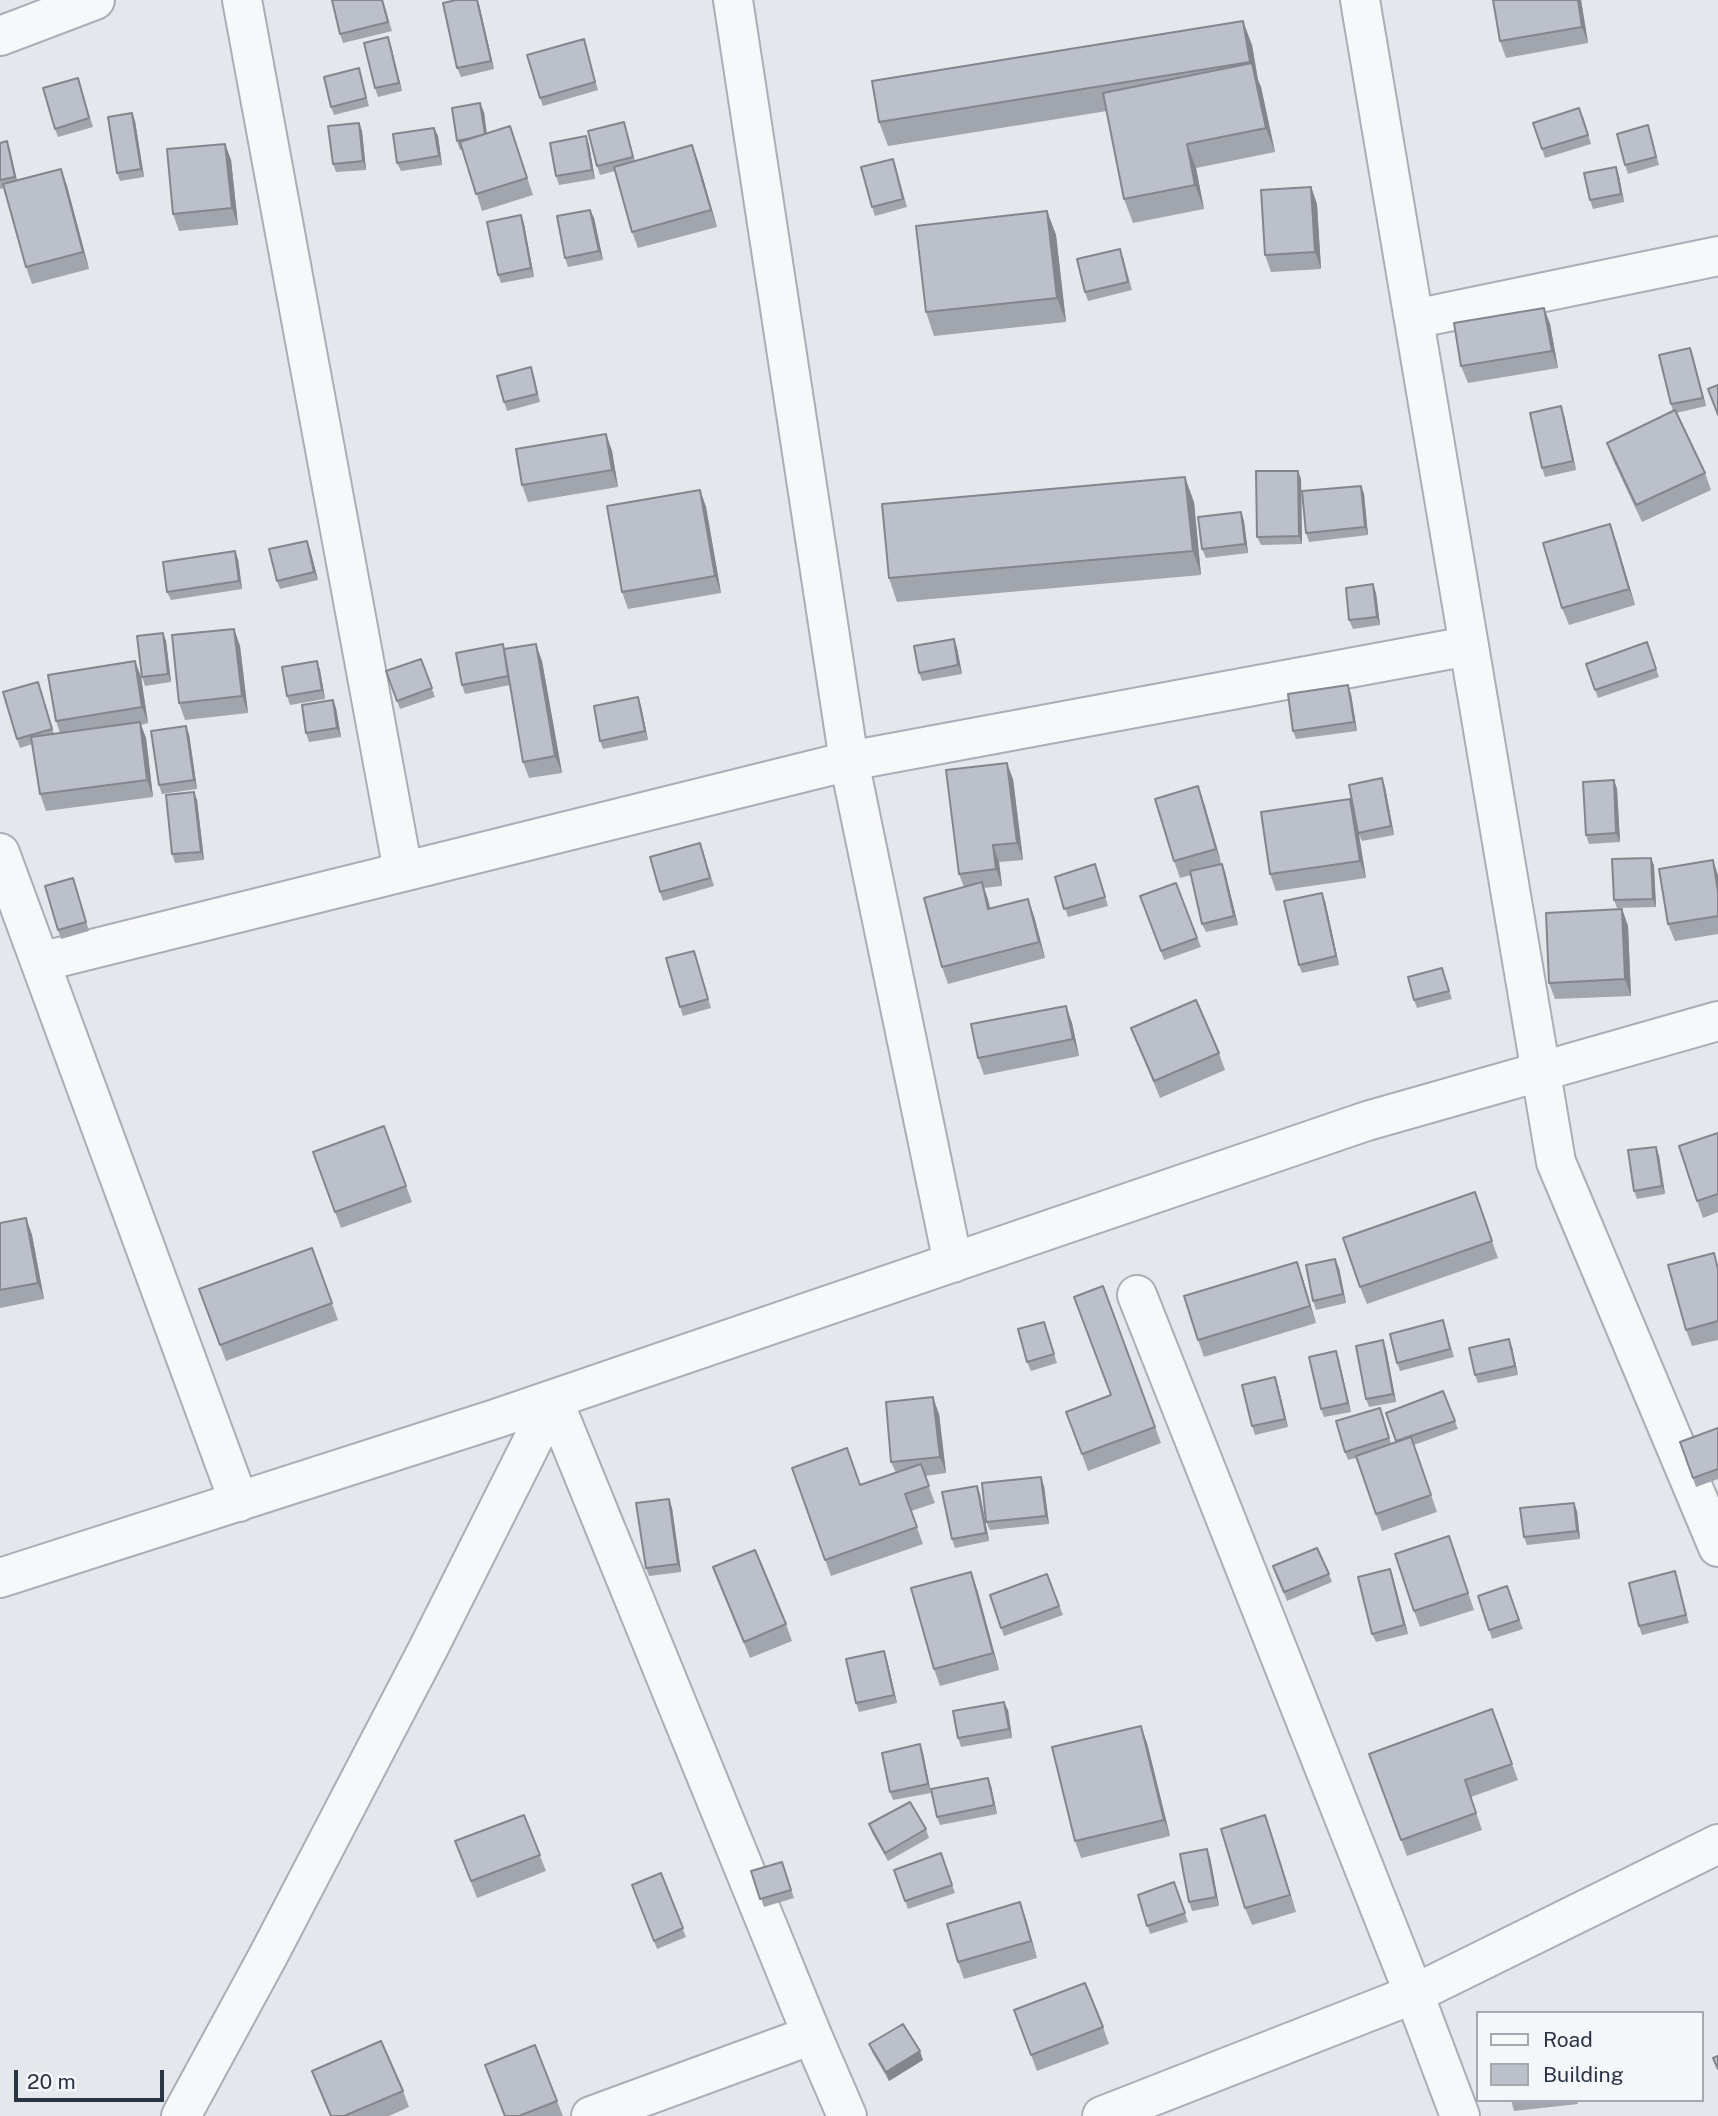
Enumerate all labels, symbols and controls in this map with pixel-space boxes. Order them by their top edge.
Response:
legend [1476,2011,1704,2102]
text: Road [1543,2027,1593,2052]
scale bar [18,2056,168,2100]
text: Building [1543,2062,1624,2087]
text: 20 m [27,2069,76,2094]

